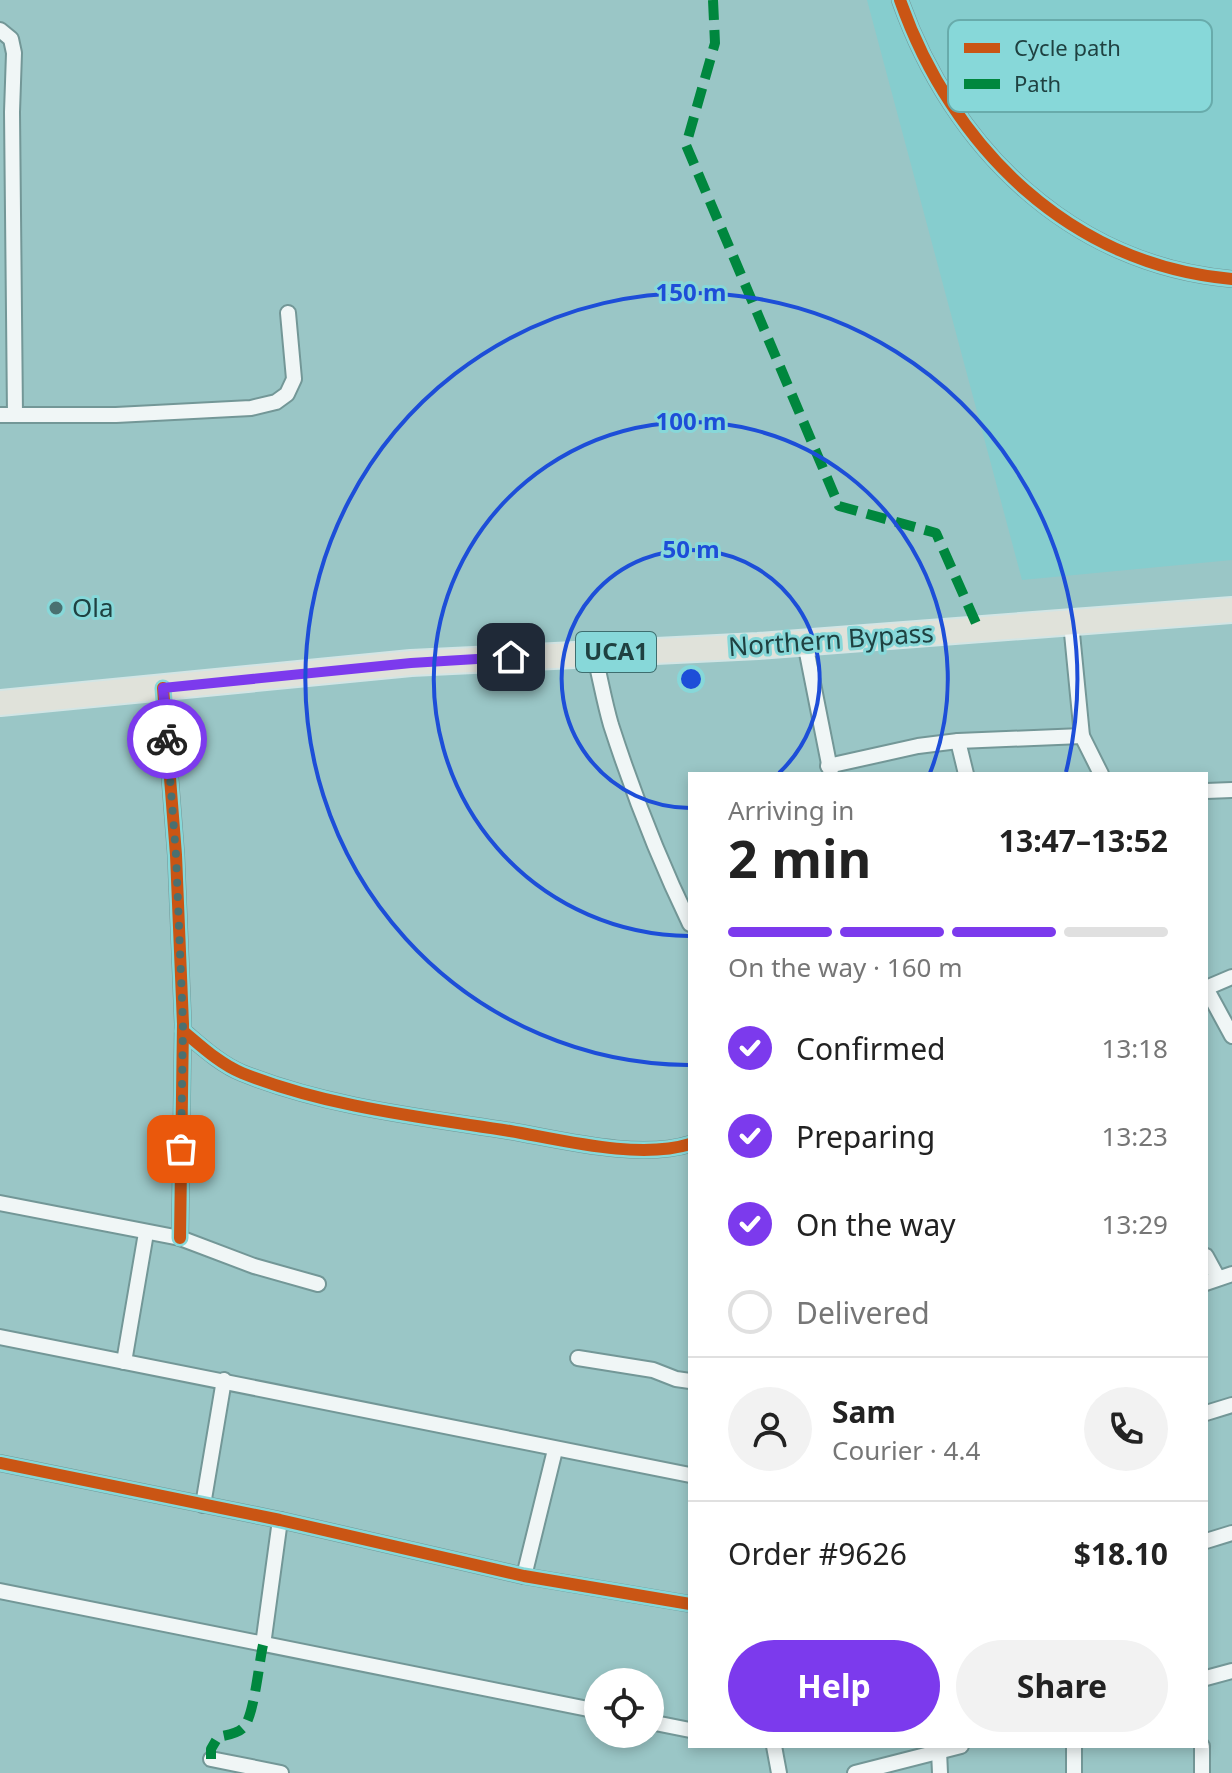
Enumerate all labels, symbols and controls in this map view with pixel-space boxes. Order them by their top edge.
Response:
legend [948,20,1212,112]
text: Cycle path [1014,32,1121,62]
text: Path [1014,68,1061,98]
text: 150 m [656,275,726,308]
text: 100 m [656,404,726,437]
text: 50 m [662,532,720,565]
place label: Ola [72,589,114,625]
marker: Ola [47,599,65,617]
street label: Northern Bypass [727,614,935,664]
pin [477,623,545,691]
road number: UCA1 [576,632,656,672]
icon: home [489,635,533,679]
centre of rings [677,665,705,693]
courier [127,699,207,779]
icon: bike [145,717,189,761]
text: Arriving in [728,792,854,828]
text: 13:47–13:52 [999,820,1168,861]
text: 2 min [728,822,871,893]
text: On the way · 160 m [728,949,962,985]
icon: check [728,1026,772,1070]
text: Confirmed [796,1028,946,1069]
text: 13:18 [1102,1030,1168,1066]
icon: check [728,1114,772,1158]
pin [147,1115,215,1183]
text: Preparing [796,1116,935,1157]
text: 13:23 [1102,1118,1168,1154]
icon: bag [159,1127,203,1171]
icon: check [728,1202,772,1246]
text: On the way [796,1204,956,1245]
text: 13:29 [1102,1206,1168,1242]
text: Delivered [796,1292,930,1333]
button: person [728,1387,812,1471]
button: phone [1084,1387,1168,1471]
text: Sam [832,1391,896,1432]
text: Courier · 4.4 [832,1432,980,1468]
text: Order #9626 [728,1533,907,1574]
text: $18.10 [1074,1533,1168,1574]
button: Help [728,1640,940,1732]
button: Share [956,1640,1168,1732]
map controls [584,1668,664,1748]
button: locate [584,1668,664,1748]

